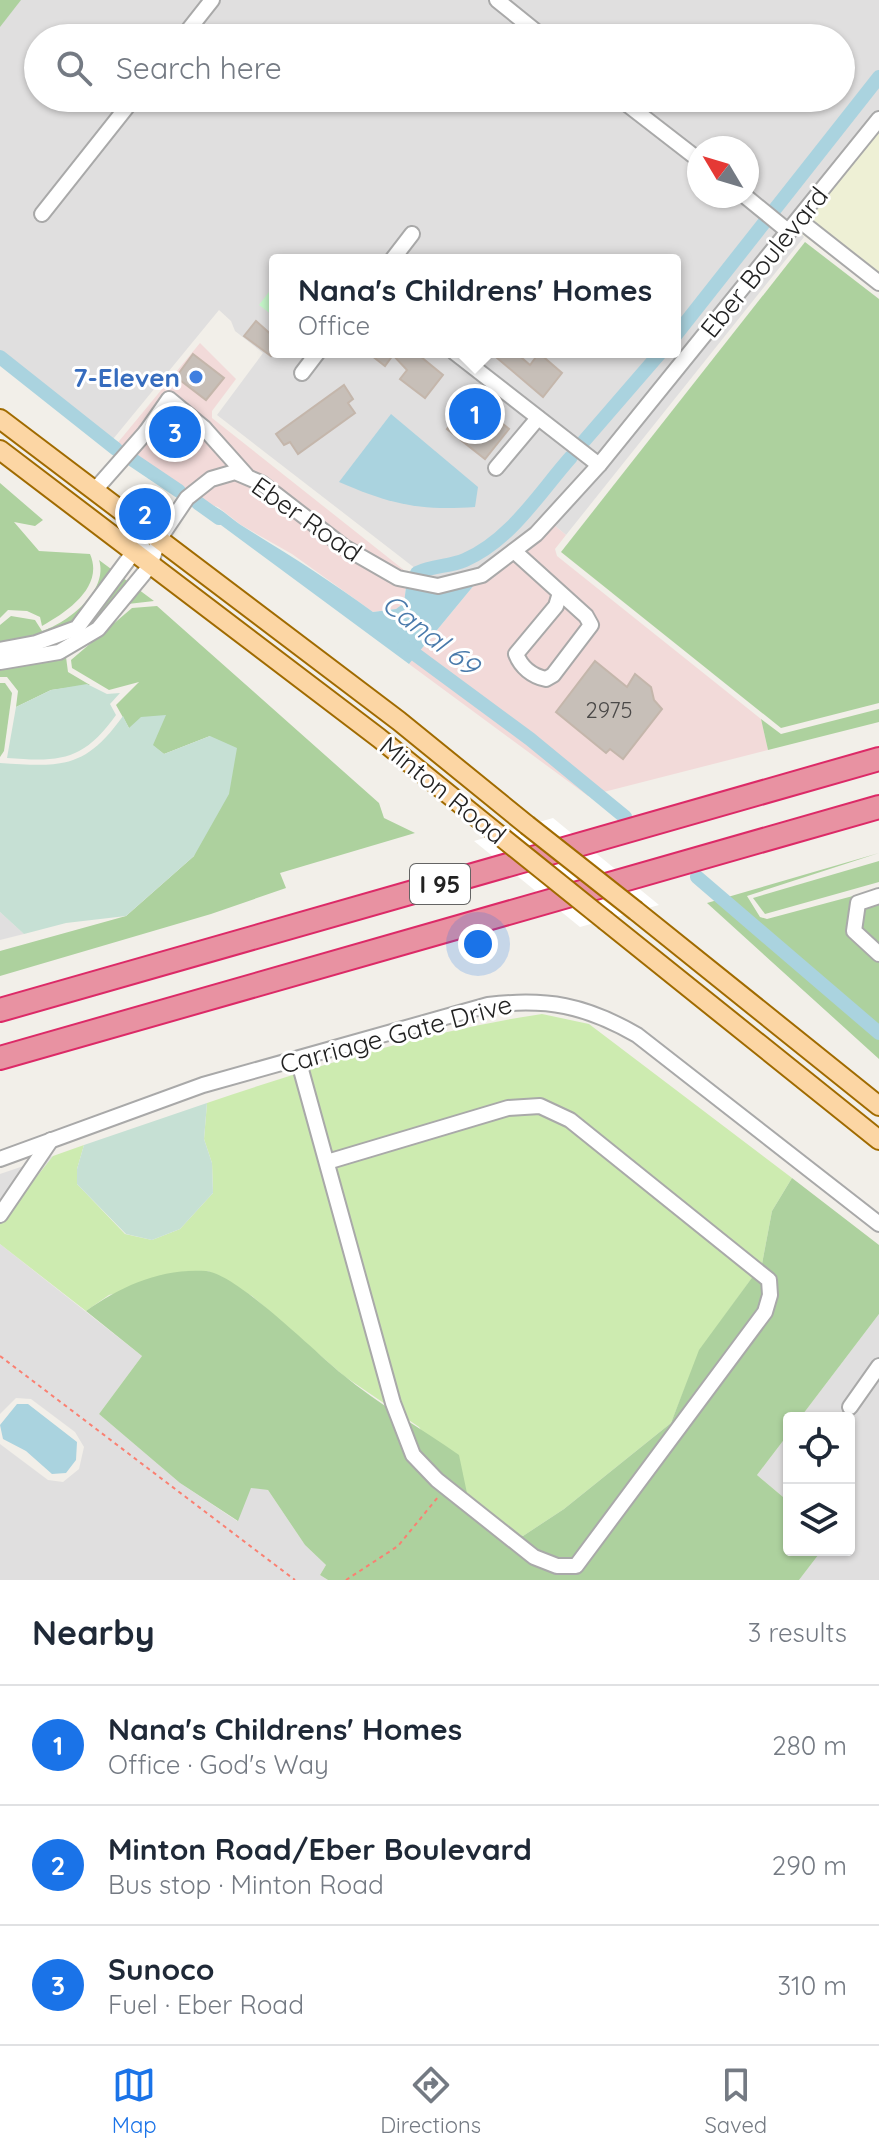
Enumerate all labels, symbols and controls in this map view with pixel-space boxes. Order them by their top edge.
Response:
search box [24,24,855,112]
icon: search [52,46,96,90]
text: Search here [116,49,282,87]
north arrow [687,136,759,208]
street label: Eber Boulevard [693,180,835,344]
popup [269,254,681,358]
text: Nana's Childrens' Homes [298,271,652,309]
text: Office [298,309,370,342]
place label: 7-Eleven [73,361,180,394]
marker: 7-Eleven [187,368,205,386]
pin: 1 [449,384,501,444]
pin: 3 [149,402,201,462]
street label: Eber Road [246,469,368,569]
pin: 2 [119,484,171,544]
water label: Canal 69 [376,585,488,684]
house number: 2975 [585,696,633,724]
street label: Minton Road [373,729,513,851]
road number: I 95 [410,864,470,904]
your location [458,924,498,964]
street label: Carriage Gate Drive [276,987,516,1081]
map controls [783,1412,855,1556]
button: locate [783,1412,855,1484]
button: layers [783,1484,855,1556]
text: Nearby [32,1611,155,1654]
text: 3 results [748,1616,847,1649]
text: Nana's Childrens' Homes [108,1710,462,1748]
text: 1 [53,1729,63,1762]
text: 280 m [772,1729,847,1762]
text: Office · God's Way [108,1748,329,1781]
text: Minton Road/Eber Boulevard [108,1830,532,1868]
text: 2 [51,1849,65,1882]
text: 290 m [772,1849,847,1882]
text: Bus stop · Minton Road [108,1868,384,1901]
text: Sunoco [108,1950,214,1988]
text: 3 [51,1969,65,2002]
text: 310 m [777,1969,847,2002]
text: Fuel · Eber Road [108,1988,304,2021]
tab: Map [112,2063,157,2139]
tab: Directions [380,2063,481,2139]
tab: Saved [704,2063,767,2139]

